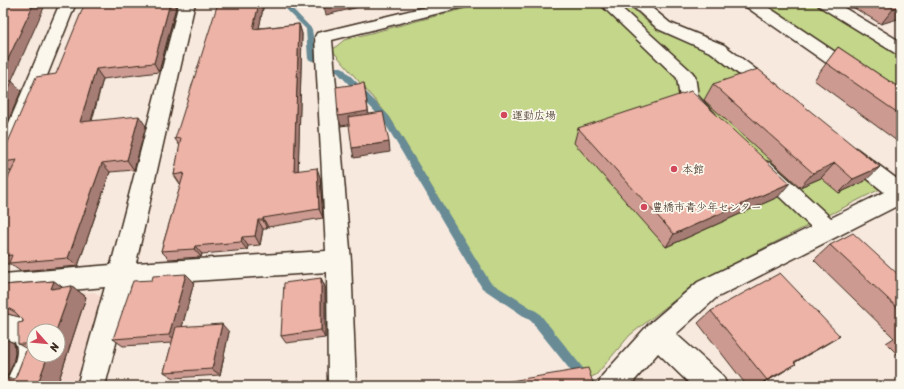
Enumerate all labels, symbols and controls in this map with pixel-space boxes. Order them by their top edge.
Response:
place label: 運動広場 [512,106,556,125]
marker: 運動広場 [499,110,509,120]
place label: 本館 [682,160,704,179]
marker: 本館 [669,164,679,174]
place label: 豊橋市青少年センター [652,198,762,217]
marker: 豊橋市青少年センター [639,202,649,212]
north arrow [26,323,66,363]
text: N [44,339,65,355]

